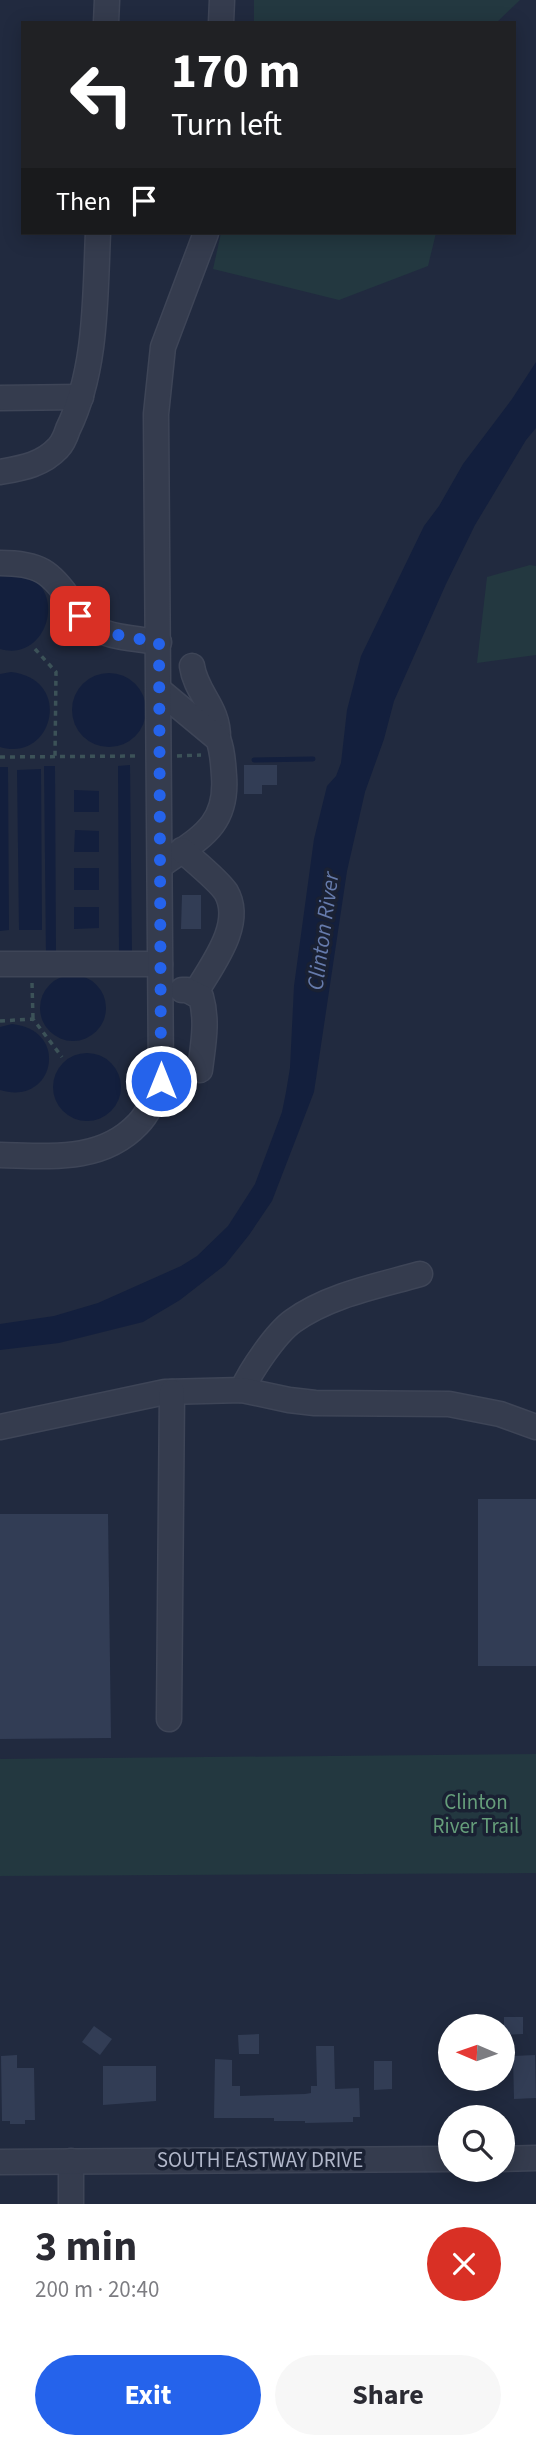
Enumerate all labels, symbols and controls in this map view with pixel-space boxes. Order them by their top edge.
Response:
text: 170 m [171,37,300,107]
icon: left [56,49,147,140]
text: Turn left [171,102,282,148]
icon: arrive [125,182,163,220]
text: Then [56,183,111,220]
pin [50,586,110,646]
icon: arrive [61,597,99,635]
water label: Clinton River [298,869,348,992]
position arrow [124,1044,198,1118]
park label: Clinton River Trail [433,1787,519,1841]
north arrow [438,2014,514,2091]
map controls [438,2014,515,2182]
button: search [438,2105,515,2182]
street label: SOUTH EASTWAY DRIVE [157,2145,363,2175]
text: 3 min [35,2217,137,2277]
button: close [427,2227,501,2301]
text: 200 m · 20:40 [35,2273,159,2306]
button: Exit [35,2355,261,2435]
button: Share [275,2355,501,2435]

